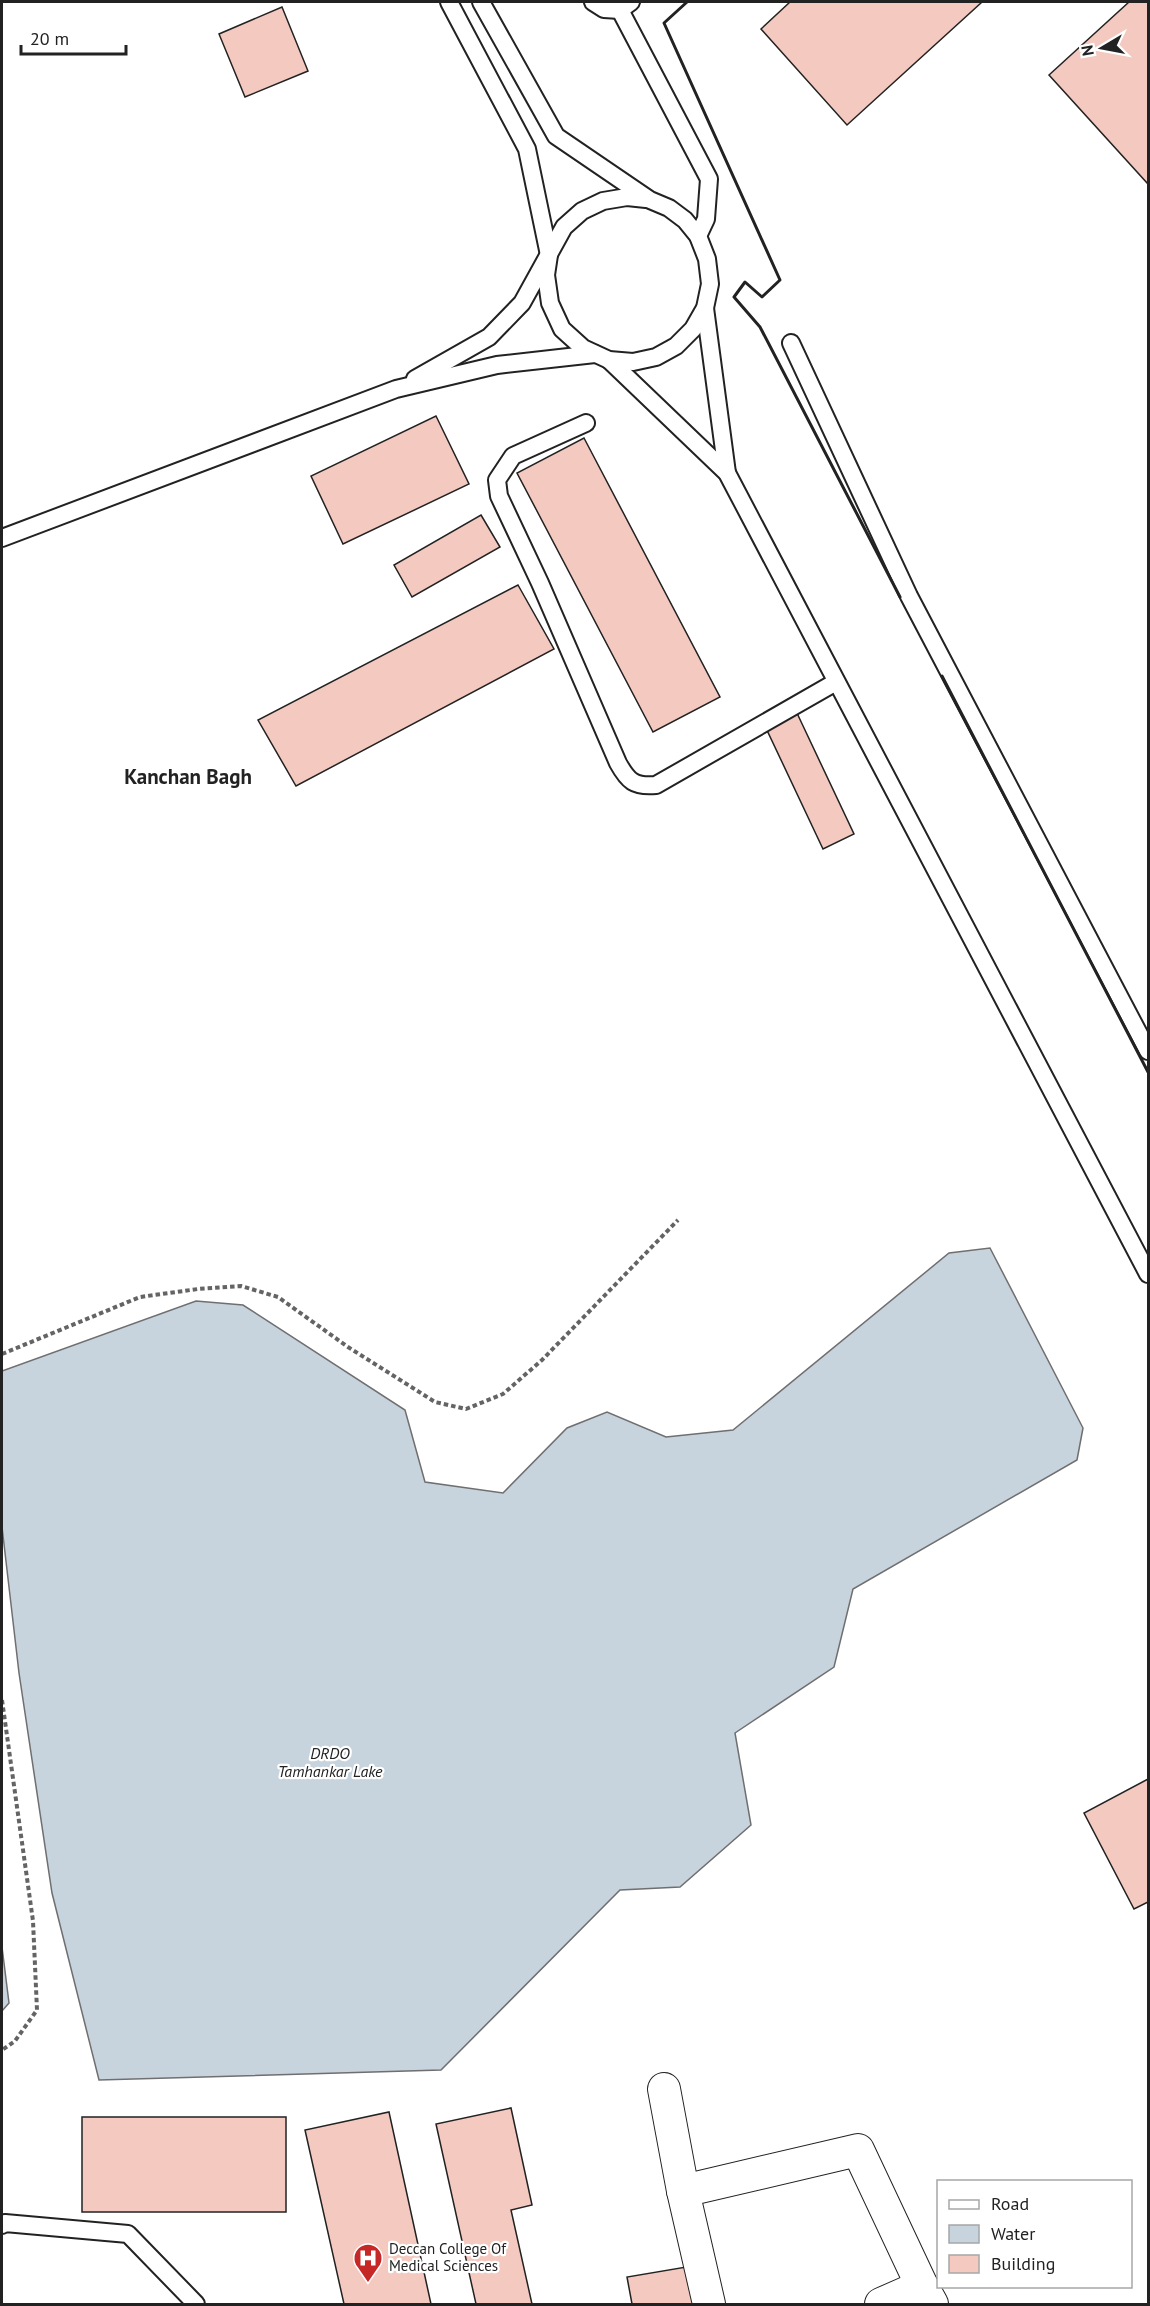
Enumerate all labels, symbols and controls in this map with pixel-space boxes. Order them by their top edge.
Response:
scale bar [21,18,126,56]
north arrow [1072,18,1132,78]
text: 20 m [30,27,69,50]
text: N [1076,44,1098,58]
district label: Kanchan Bagh [124,763,252,790]
water label: DRDO Tamhankar Lake [278,1743,383,1781]
legend [937,2180,1132,2288]
text: Road [991,2192,1029,2215]
text: Water [991,2222,1035,2245]
place label: Deccan College Of Medical Sciences [389,2239,507,2275]
hospital icon: Deccan College Of Medical Sciences [352,2242,384,2284]
text: Building [991,2252,1055,2275]

